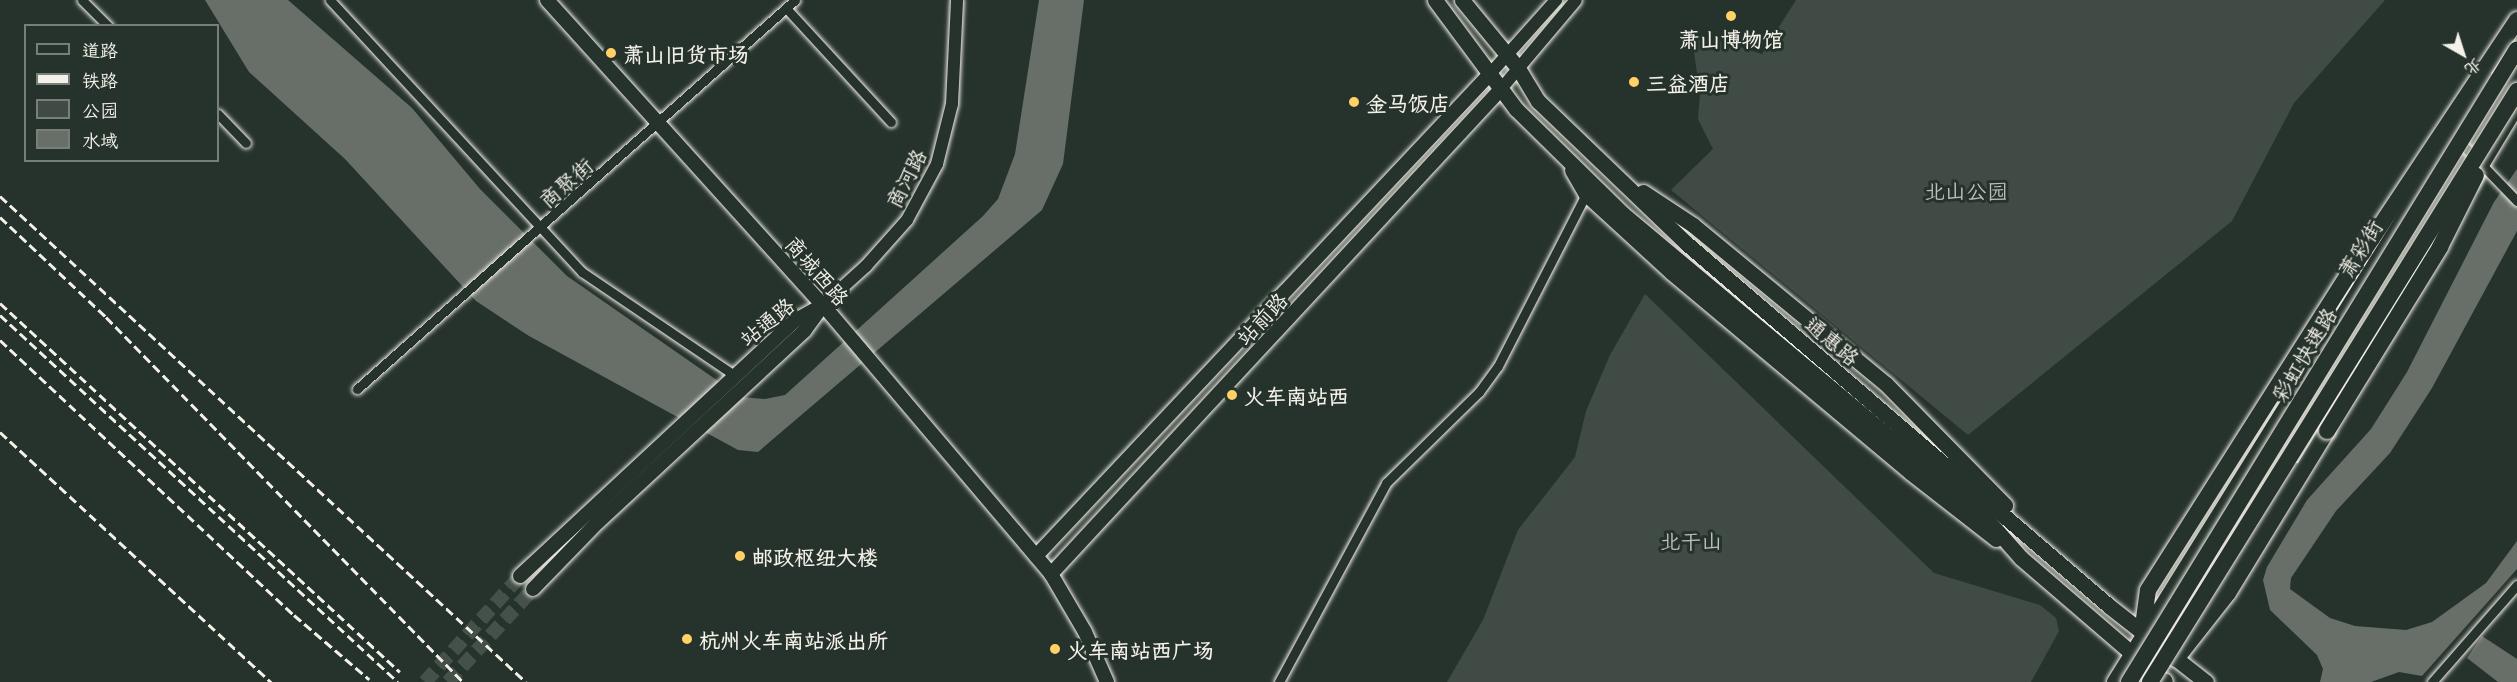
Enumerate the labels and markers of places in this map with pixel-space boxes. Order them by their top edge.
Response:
marker: 萧山博物馆 [1724,9,1738,23]
place label: 萧山博物馆 [1679,25,1783,51]
place label: 萧山旧货市场 [623,40,749,66]
marker: 萧山旧货市场 [604,46,618,60]
place label: 三益酒店 [1646,69,1730,95]
marker: 三益酒店 [1627,75,1641,89]
place label: 金马饭店 [1366,89,1450,115]
marker: 金马饭店 [1347,95,1361,109]
place label: 火车南站西 [1244,382,1349,408]
marker: 火车南站西 [1225,388,1239,402]
place label: 邮政枢纽大楼 [752,543,878,569]
marker: 邮政枢纽大楼 [733,549,747,563]
place label: 杭州火车南站派出所 [699,626,888,652]
marker: 杭州火车南站派出所 [680,632,694,646]
place label: 火车南站西广场 [1067,636,1214,662]
marker: 火车南站西广场 [1048,642,1062,656]

